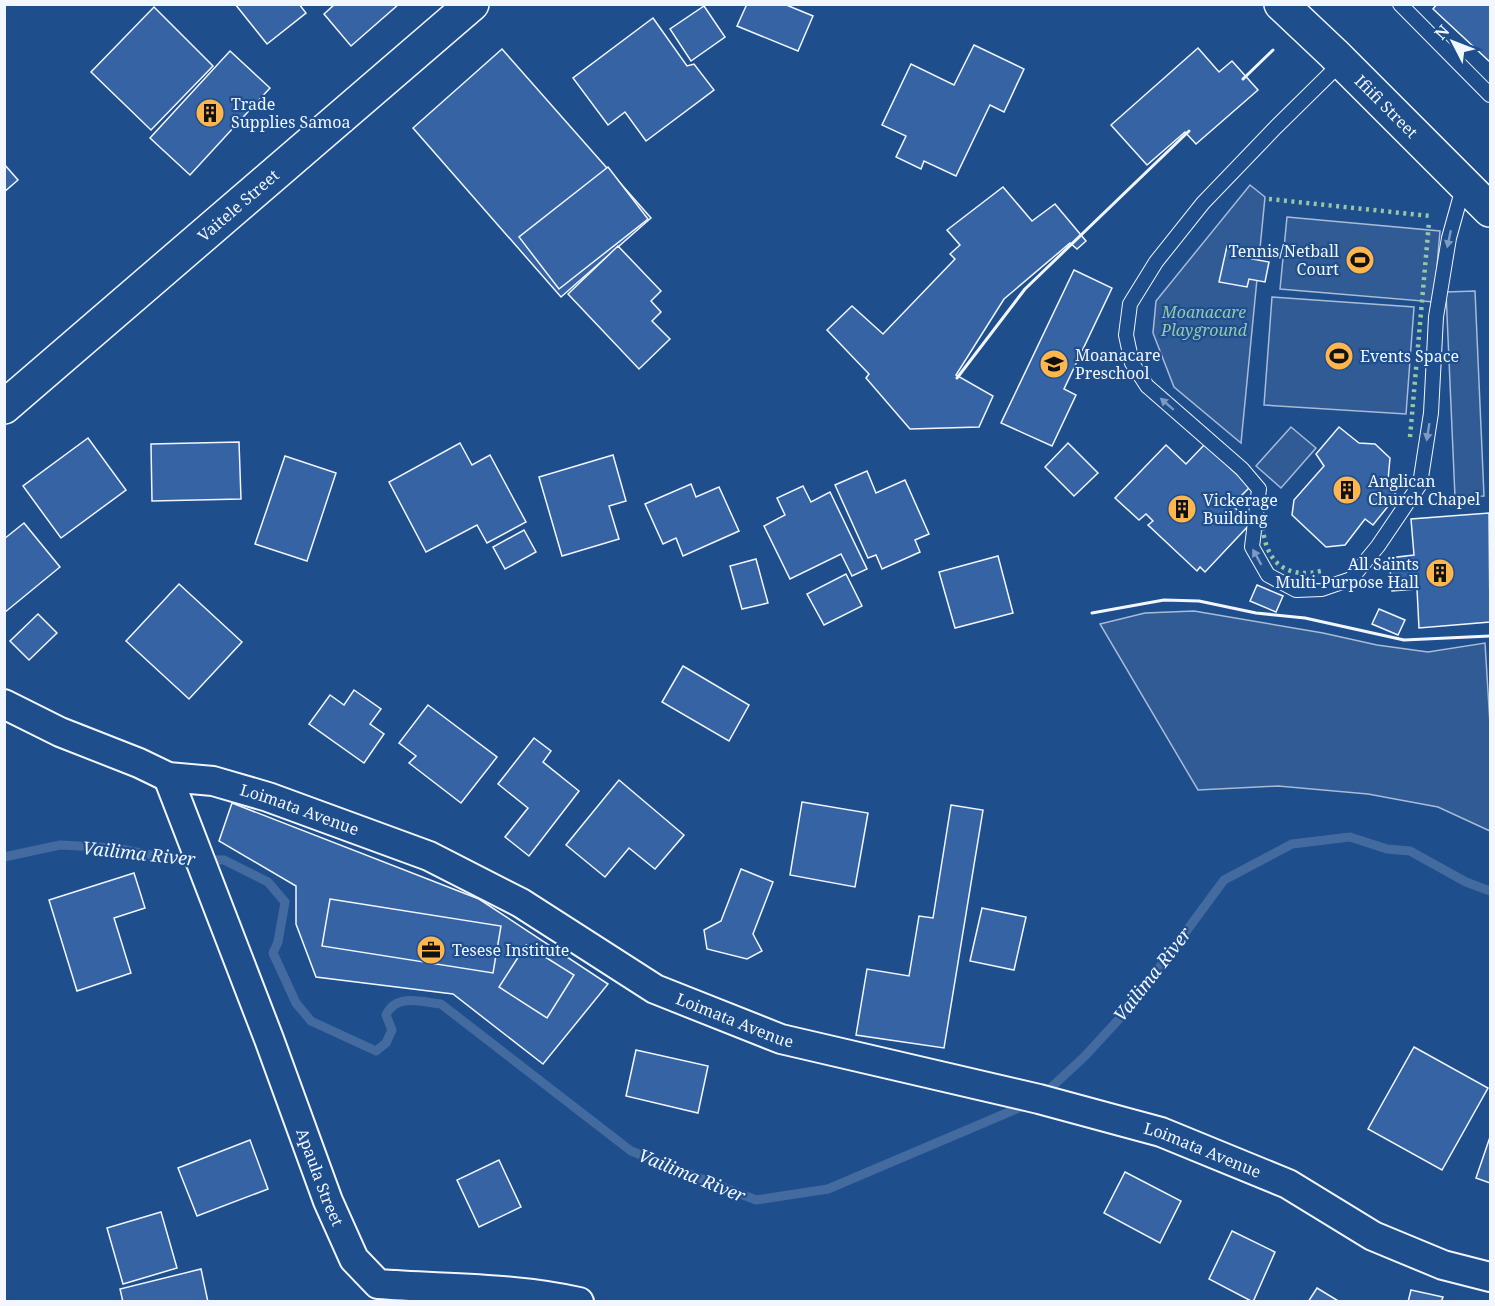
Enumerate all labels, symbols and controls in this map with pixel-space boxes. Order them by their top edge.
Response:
north arrow [1423,12,1483,72]
text: N [1429,20,1455,44]
street label: Ifiifi Street [1350,70,1423,143]
place label: Trade Supplies Samoa [231,93,351,133]
building icon: Trade Supplies Samoa [194,97,226,129]
street label: Vaitele Street [193,164,284,247]
one-way arrow [1444,230,1453,249]
place label: Tennis/Netball Court [1229,240,1339,280]
sports icon: Tennis/Netball Court [1344,244,1376,276]
park label: Moanacare Playground [1160,301,1248,341]
sports icon: Events Space [1323,340,1355,372]
place label: Moanacare Preschool [1075,344,1161,384]
place label: Events Space [1360,345,1459,367]
school or university icon: Moanacare Preschool [1038,348,1070,380]
one-way arrow [1160,398,1175,411]
one-way arrow [1424,423,1433,442]
place label: Anglican Church Chapel [1368,470,1480,510]
building icon: Anglican Church Chapel [1331,474,1363,506]
place label: Vickerage Building [1203,489,1278,529]
building icon: Vickerage Building [1166,493,1198,525]
one-way arrow [1253,548,1263,565]
place label: All Saints Multi-Purpose Hall [1275,553,1419,593]
building icon: All Saints Multi-Purpose Hall [1424,557,1456,589]
street label: Loimata Avenue [238,779,362,840]
water label: Vailima River [81,835,197,871]
water label: Vailima River [1108,921,1197,1026]
office icon: Tesese Institute [415,934,447,966]
place label: Tesese Institute [452,939,569,961]
street label: Loimata Avenue [673,987,796,1053]
street label: Loimata Avenue [1142,1117,1264,1183]
street label: Apaula Street [291,1125,349,1230]
water label: Vailima River [635,1143,750,1208]

